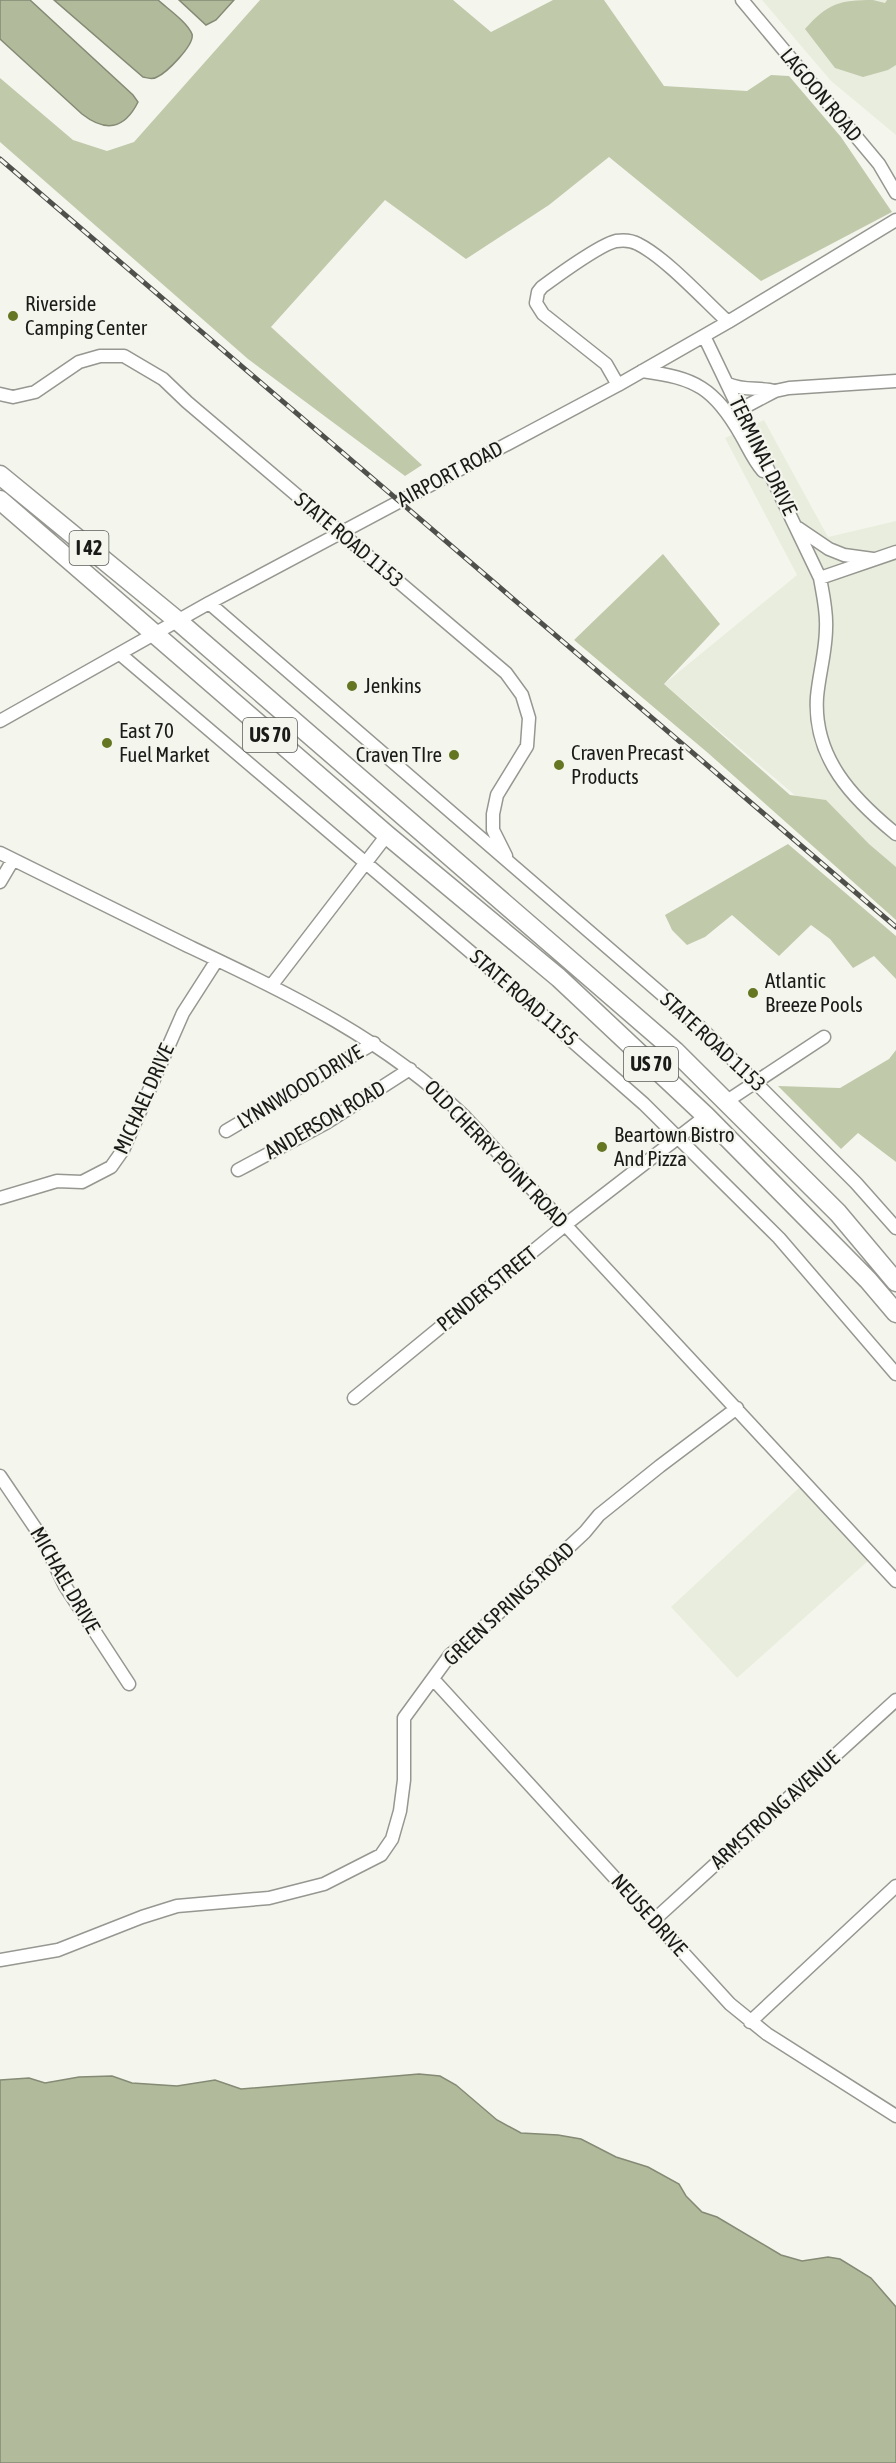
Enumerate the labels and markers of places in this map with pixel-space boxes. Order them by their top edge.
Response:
place label: Riverside Camping Center [25,291,148,339]
marker: Riverside Camping Center [6,309,20,323]
place label: Jenkins [364,673,421,697]
marker: Jenkins [345,679,359,693]
place label: East 70 Fuel Market [119,718,210,766]
marker: East 70 Fuel Market [100,736,114,750]
place label: Craven Precast Products [571,740,684,788]
place label: Craven TIre [356,742,442,766]
marker: Craven TIre [447,748,461,762]
marker: Craven Precast Products [552,758,566,772]
place label: Atlantic Breeze Pools [765,968,863,1016]
marker: Atlantic Breeze Pools [746,986,760,1000]
place label: Beartown Bistro And Pizza [614,1122,735,1170]
marker: Beartown Bistro And Pizza [595,1140,609,1154]

